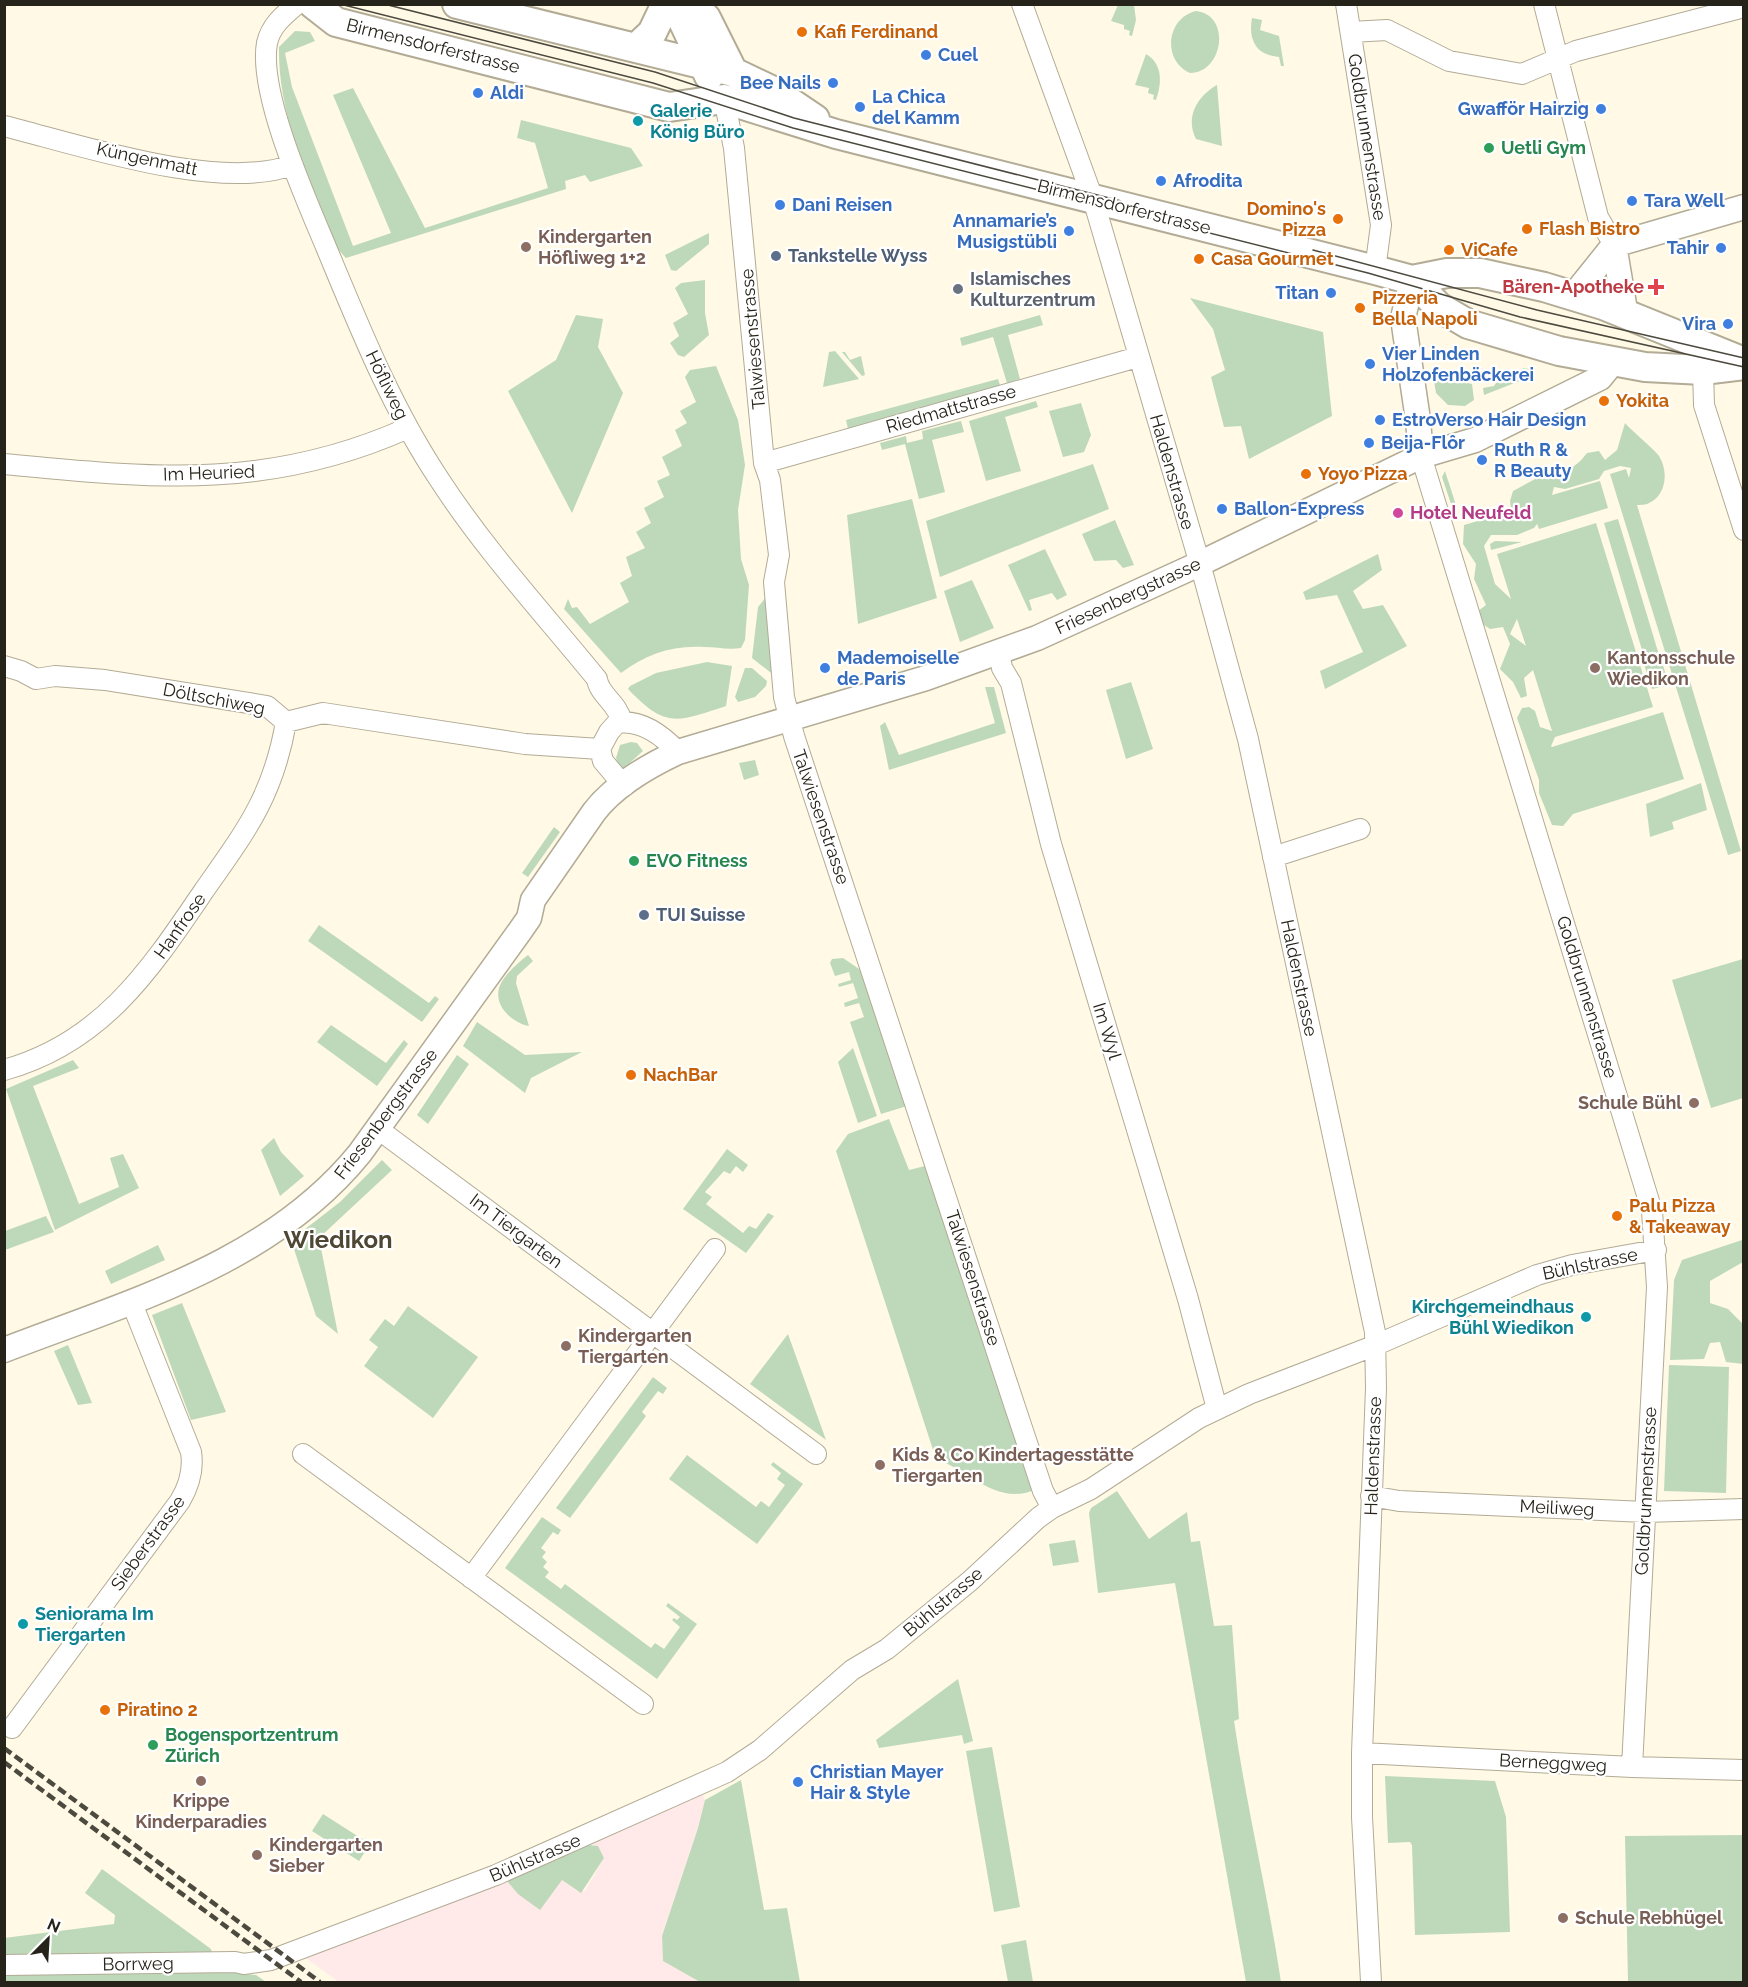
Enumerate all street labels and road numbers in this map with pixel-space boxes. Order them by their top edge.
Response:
street label: Birmensdorferstrasse [344,14,522,77]
street label: Goldbrunnenstrasse [1344,52,1391,222]
street label: Küngenmatt [95,138,200,179]
street label: Birmensdorferstrasse [1035,175,1213,238]
street label: Talwiesenstrasse [736,267,769,410]
street label: Höfliweg [362,347,413,423]
street label: Riedmattstrasse [883,380,1019,437]
street label: Haldenstrasse [1146,412,1199,532]
street label: Im Heuried [163,460,255,485]
street label: Friesenbergstrasse [1052,552,1204,638]
street label: Döltschiweg [161,678,267,719]
street label: Talwiesenstrasse [789,747,855,887]
street label: Hanfrose [149,888,210,963]
street label: Goldbrunnenstrasse [1553,913,1622,1081]
street label: Haldenstrasse [1277,918,1322,1039]
street label: Im Wyl [1089,1000,1126,1062]
street label: Friesenbergstrasse [330,1044,442,1183]
street label: Im Tiergarten [466,1189,567,1272]
street label: Talwiesenstrasse [942,1207,1005,1349]
street label: Bühlstrasse [1540,1243,1640,1284]
street label: Haldenstrasse [1360,1396,1385,1516]
street label: Goldbrunnenstrasse [1631,1406,1660,1576]
street label: Sieberstrasse [106,1491,189,1594]
street label: Meiliweg [1519,1495,1595,1520]
street label: Bühlstrasse [899,1562,987,1641]
street label: Berneggweg [1498,1749,1608,1776]
street label: Bühlstrasse [486,1829,584,1886]
street label: Borrweg [102,1952,174,1975]

